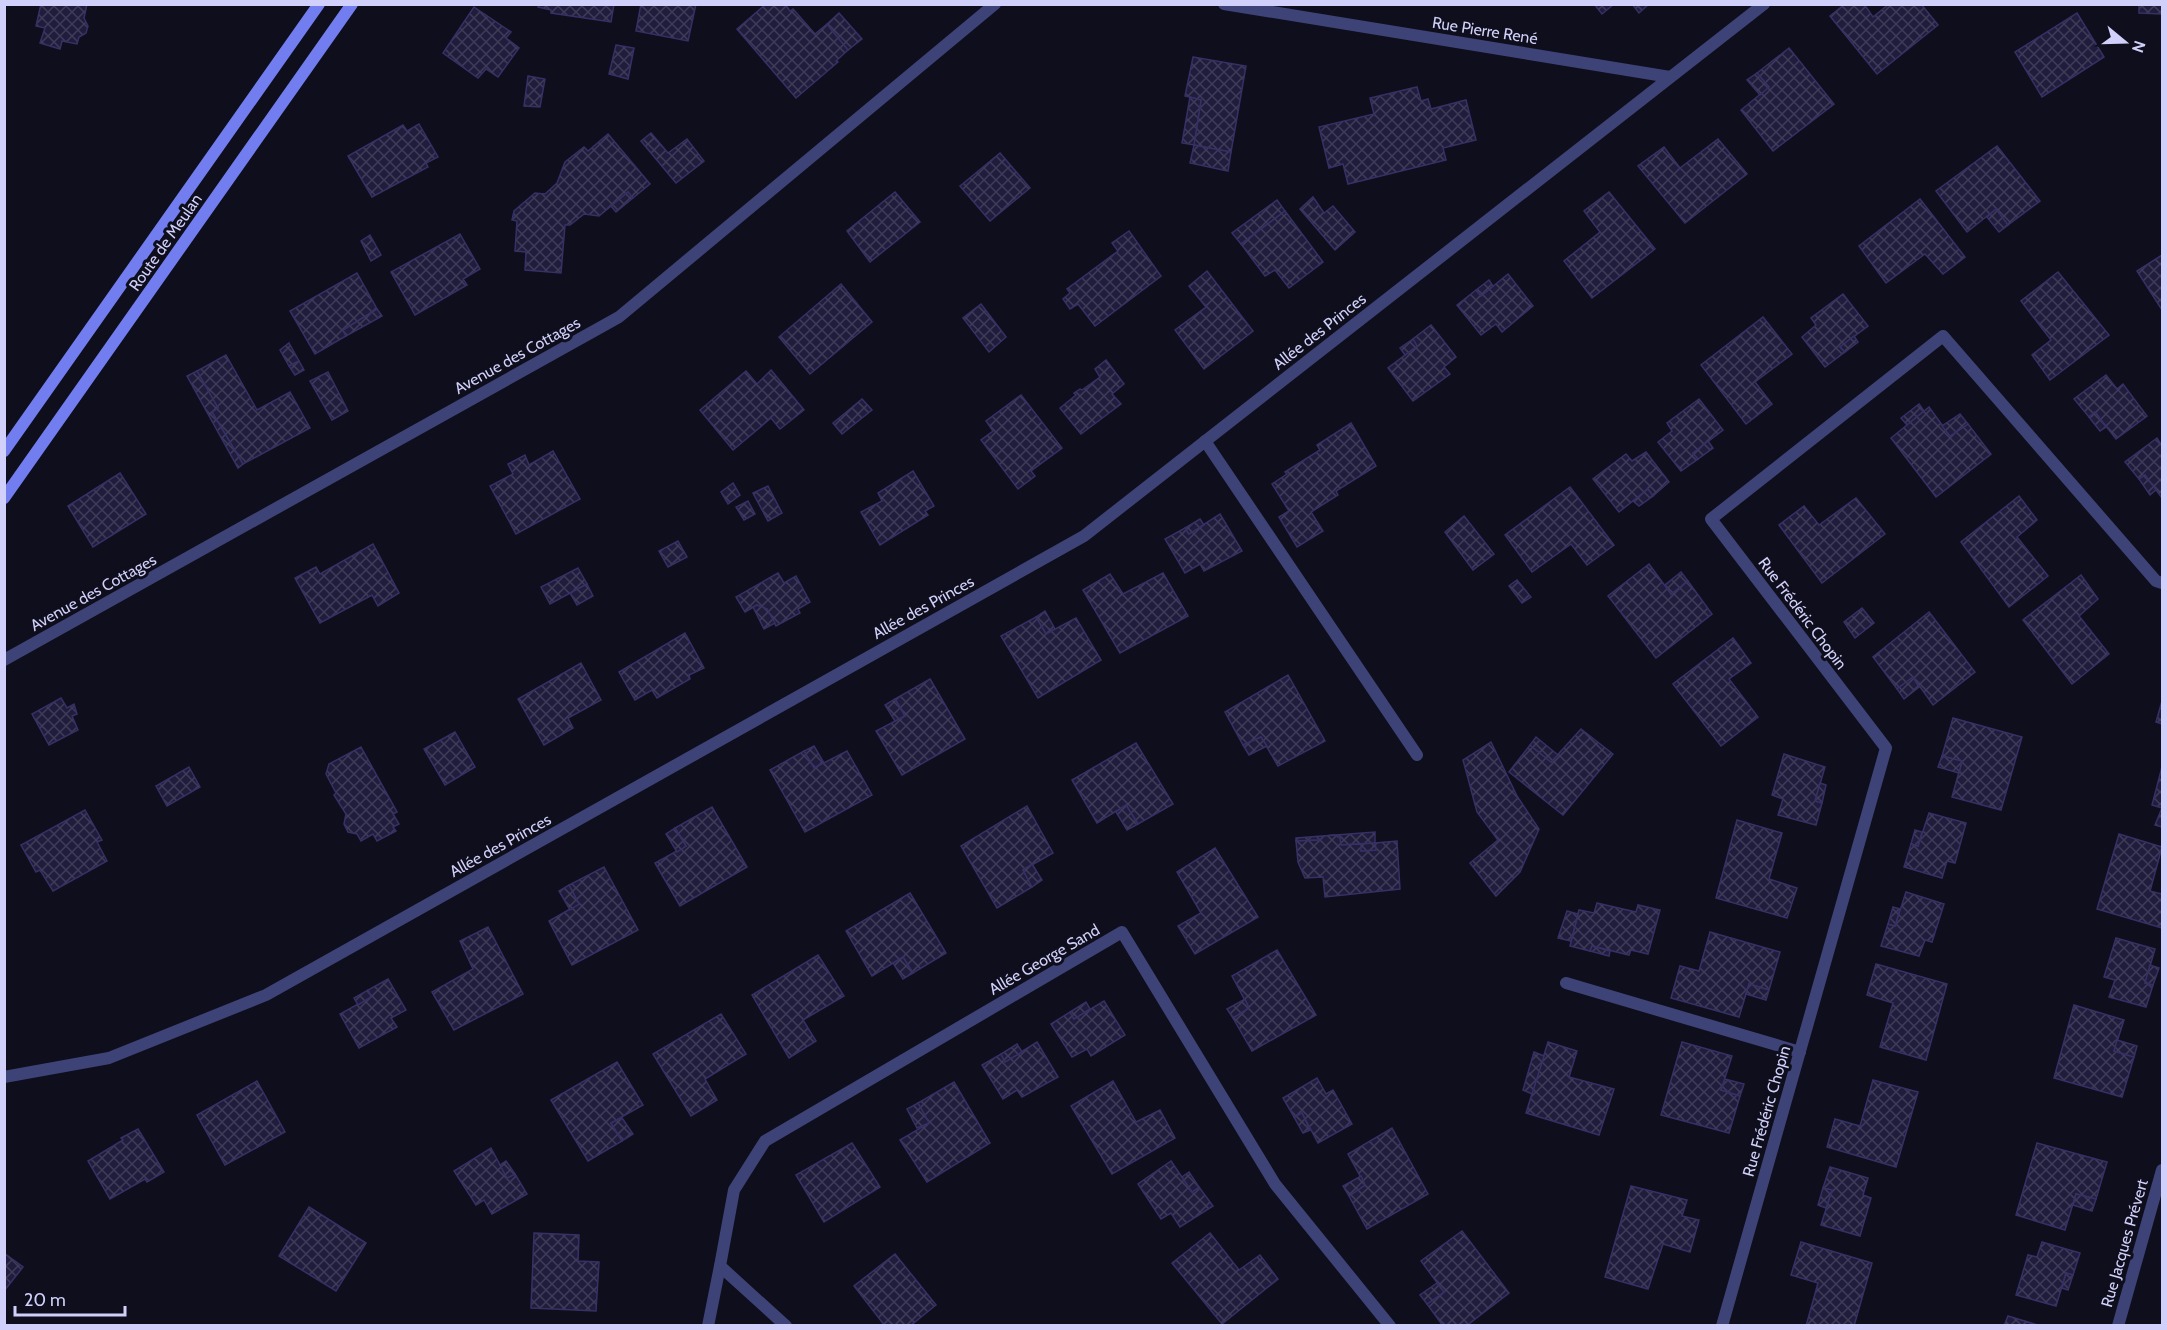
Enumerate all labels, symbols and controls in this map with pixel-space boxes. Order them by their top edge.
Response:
north arrow [2095,12,2155,72]
street label: Rue Pierre René [1431,13,1539,48]
text: N [2128,38,2150,55]
street label: Route de Meulan [125,190,206,294]
street label: Allée des Princes [1269,289,1370,374]
street label: Avenue des Cottages [451,313,584,398]
street label: Avenue des Cottages [27,550,160,635]
street label: Rue Frédéric Chopin [1754,554,1851,673]
street label: Allée des Princes [869,572,978,643]
street label: Allée des Princes [446,810,555,881]
street label: Allée George Sand [986,920,1103,999]
street label: Rue Frédéric Chopin [1739,1043,1794,1179]
street label: Rue Jacques Prévert [2097,1176,2152,1309]
scale bar [15,1279,124,1317]
text: 20 m [24,1289,66,1311]

